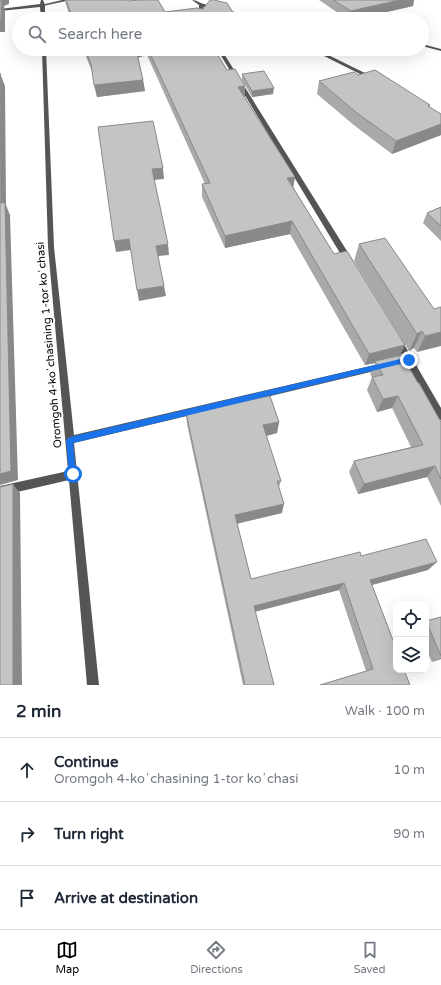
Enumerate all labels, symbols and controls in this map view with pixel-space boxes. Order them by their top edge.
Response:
search box [12,12,429,56]
icon: search [26,23,48,45]
text: Search here [58,25,142,43]
street label: Oromgoh 4-koʻchasining 1-tor koʻchasi [34,241,64,449]
route end [400,351,418,369]
route start [64,465,82,483]
map controls [393,601,429,673]
button: locate [393,601,429,637]
button: layers [393,637,429,673]
text: 2 min [16,701,61,722]
text: Walk · 100 m [345,703,425,719]
text: Continue [54,753,118,771]
icon: ahead [16,759,38,781]
text: 10 m [393,762,425,778]
text: Oromgoh 4-koʻchasining 1-tor koʻchasi [54,771,299,787]
icon: right [16,823,38,845]
text: Turn right [54,825,124,843]
text: 90 m [393,826,425,842]
icon: arrive [16,887,38,909]
text: Arrive at destination [54,889,198,907]
tab: Map [55,939,79,976]
tab: Directions [190,939,243,976]
tab: Saved [354,939,386,976]

